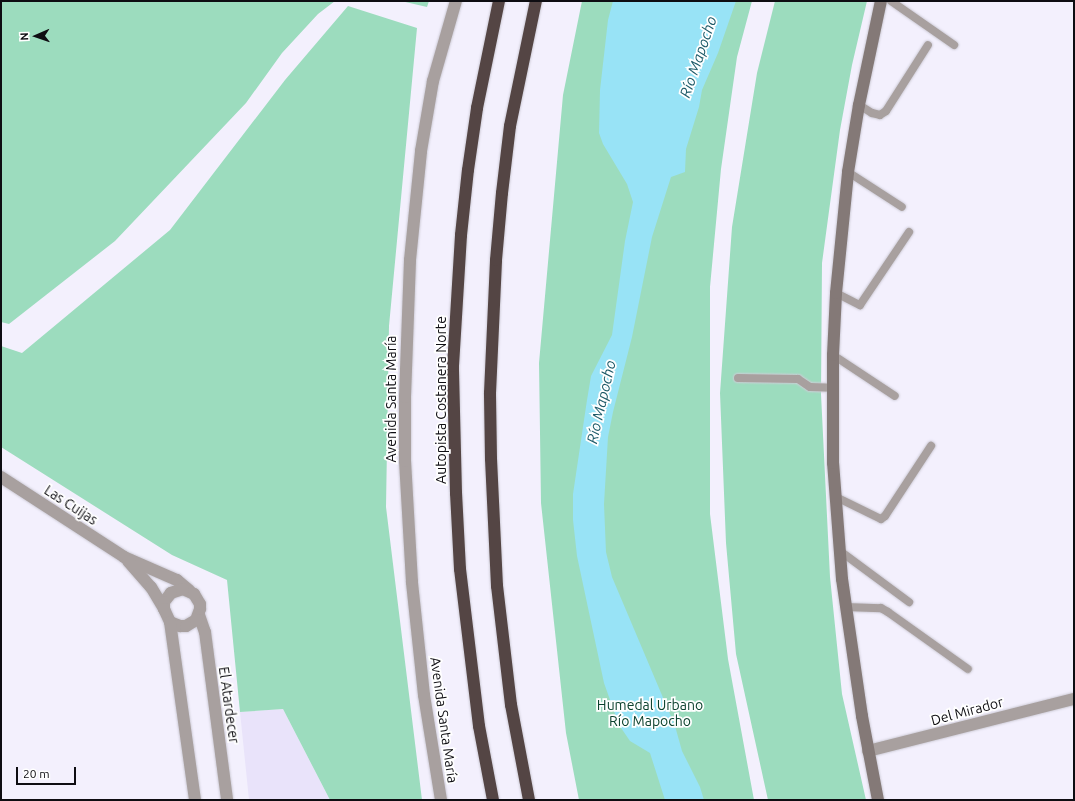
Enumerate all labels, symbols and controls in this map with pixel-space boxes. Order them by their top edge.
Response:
water label: Río Mapocho [676,14,720,100]
north arrow [16,16,56,56]
text: N [18,32,30,41]
street label: Autopista Costanera Norte [433,316,449,484]
street label: Avenida Santa María [383,335,399,463]
water label: Río Mapocho [583,359,619,445]
street label: Las Cuijas [41,482,101,528]
street label: Avenida Santa María [427,656,461,784]
street label: El Atardecer [215,666,243,744]
street label: Del Mirador [929,693,1005,729]
park label: Humedal Urbano Río Mapocho [597,697,703,730]
scale bar [18,759,78,785]
text: 20 m [23,767,50,780]

